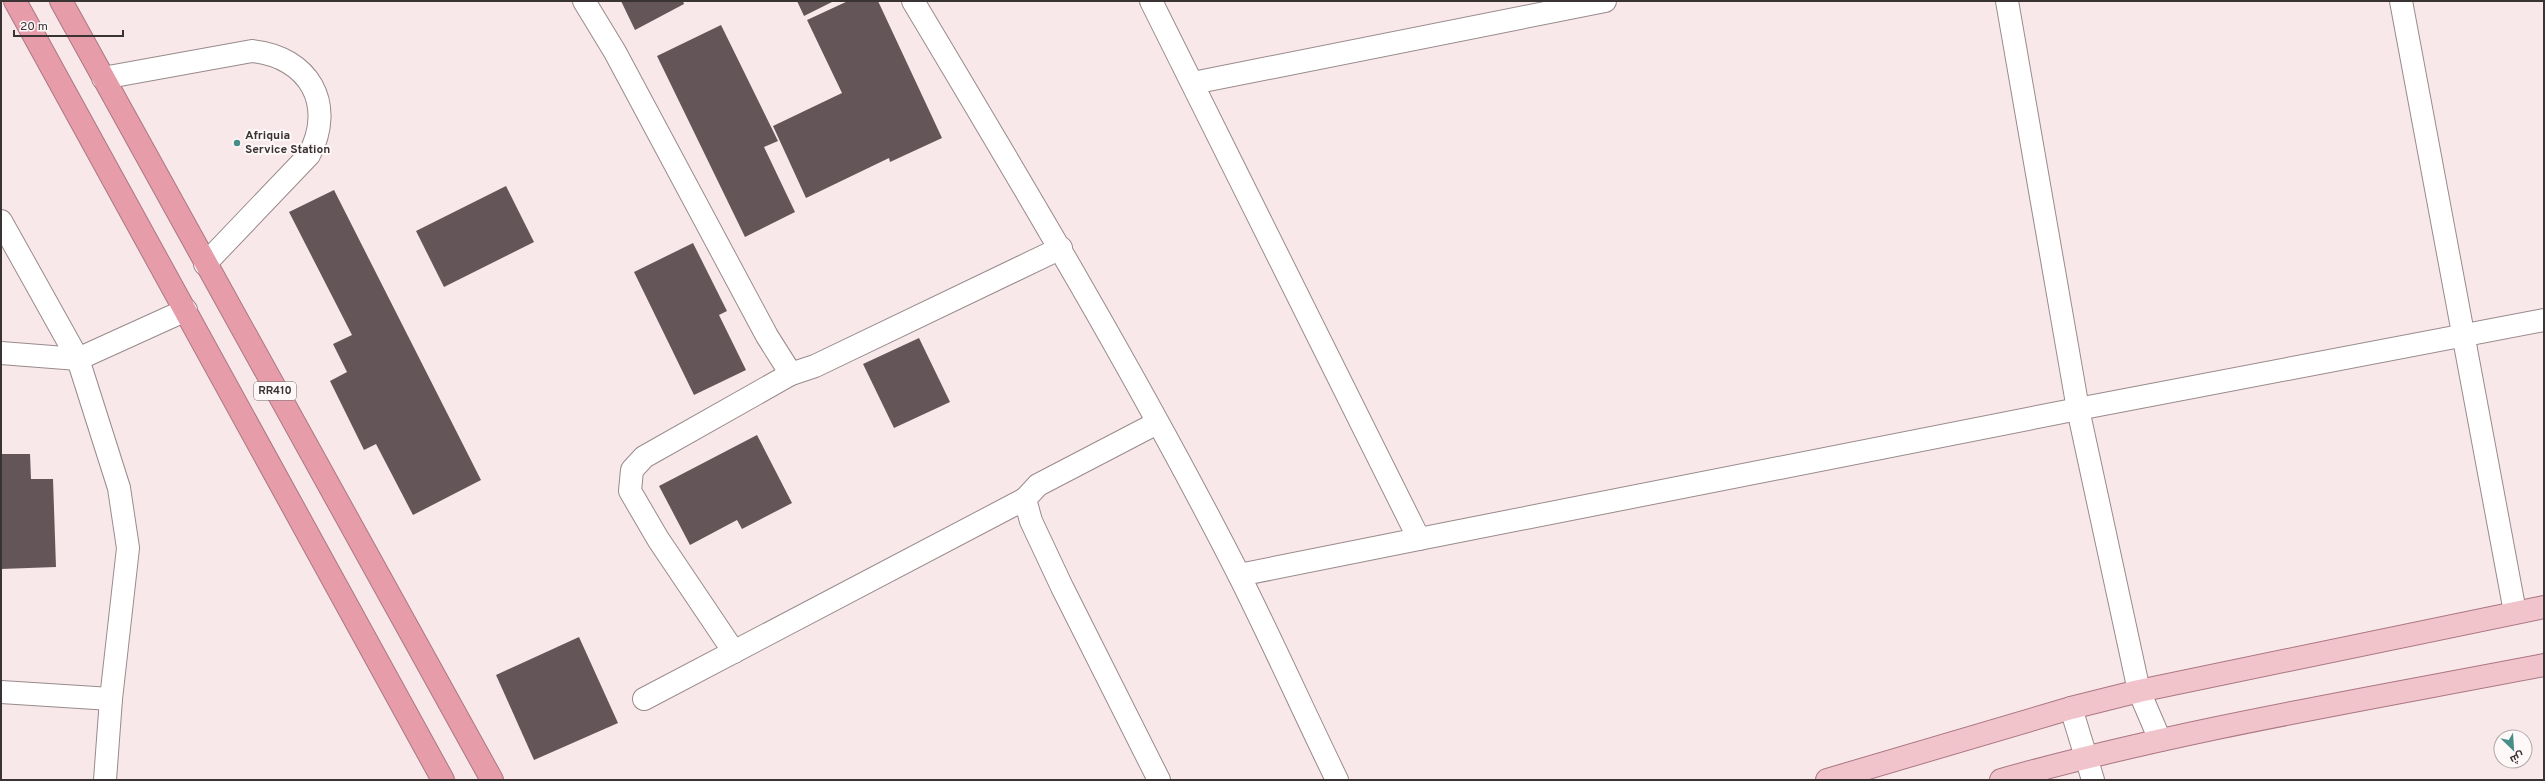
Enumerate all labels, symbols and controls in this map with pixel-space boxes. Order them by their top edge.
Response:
scale bar [14,12,123,38]
text: 20 m [20,19,48,35]
place label: Afriquia Service Station [245,128,330,158]
marker: Afriquia Service Station [232,138,242,148]
road number: RR410 [254,382,296,400]
north arrow [2493,729,2533,769]
text: ش [2507,748,2526,766]

